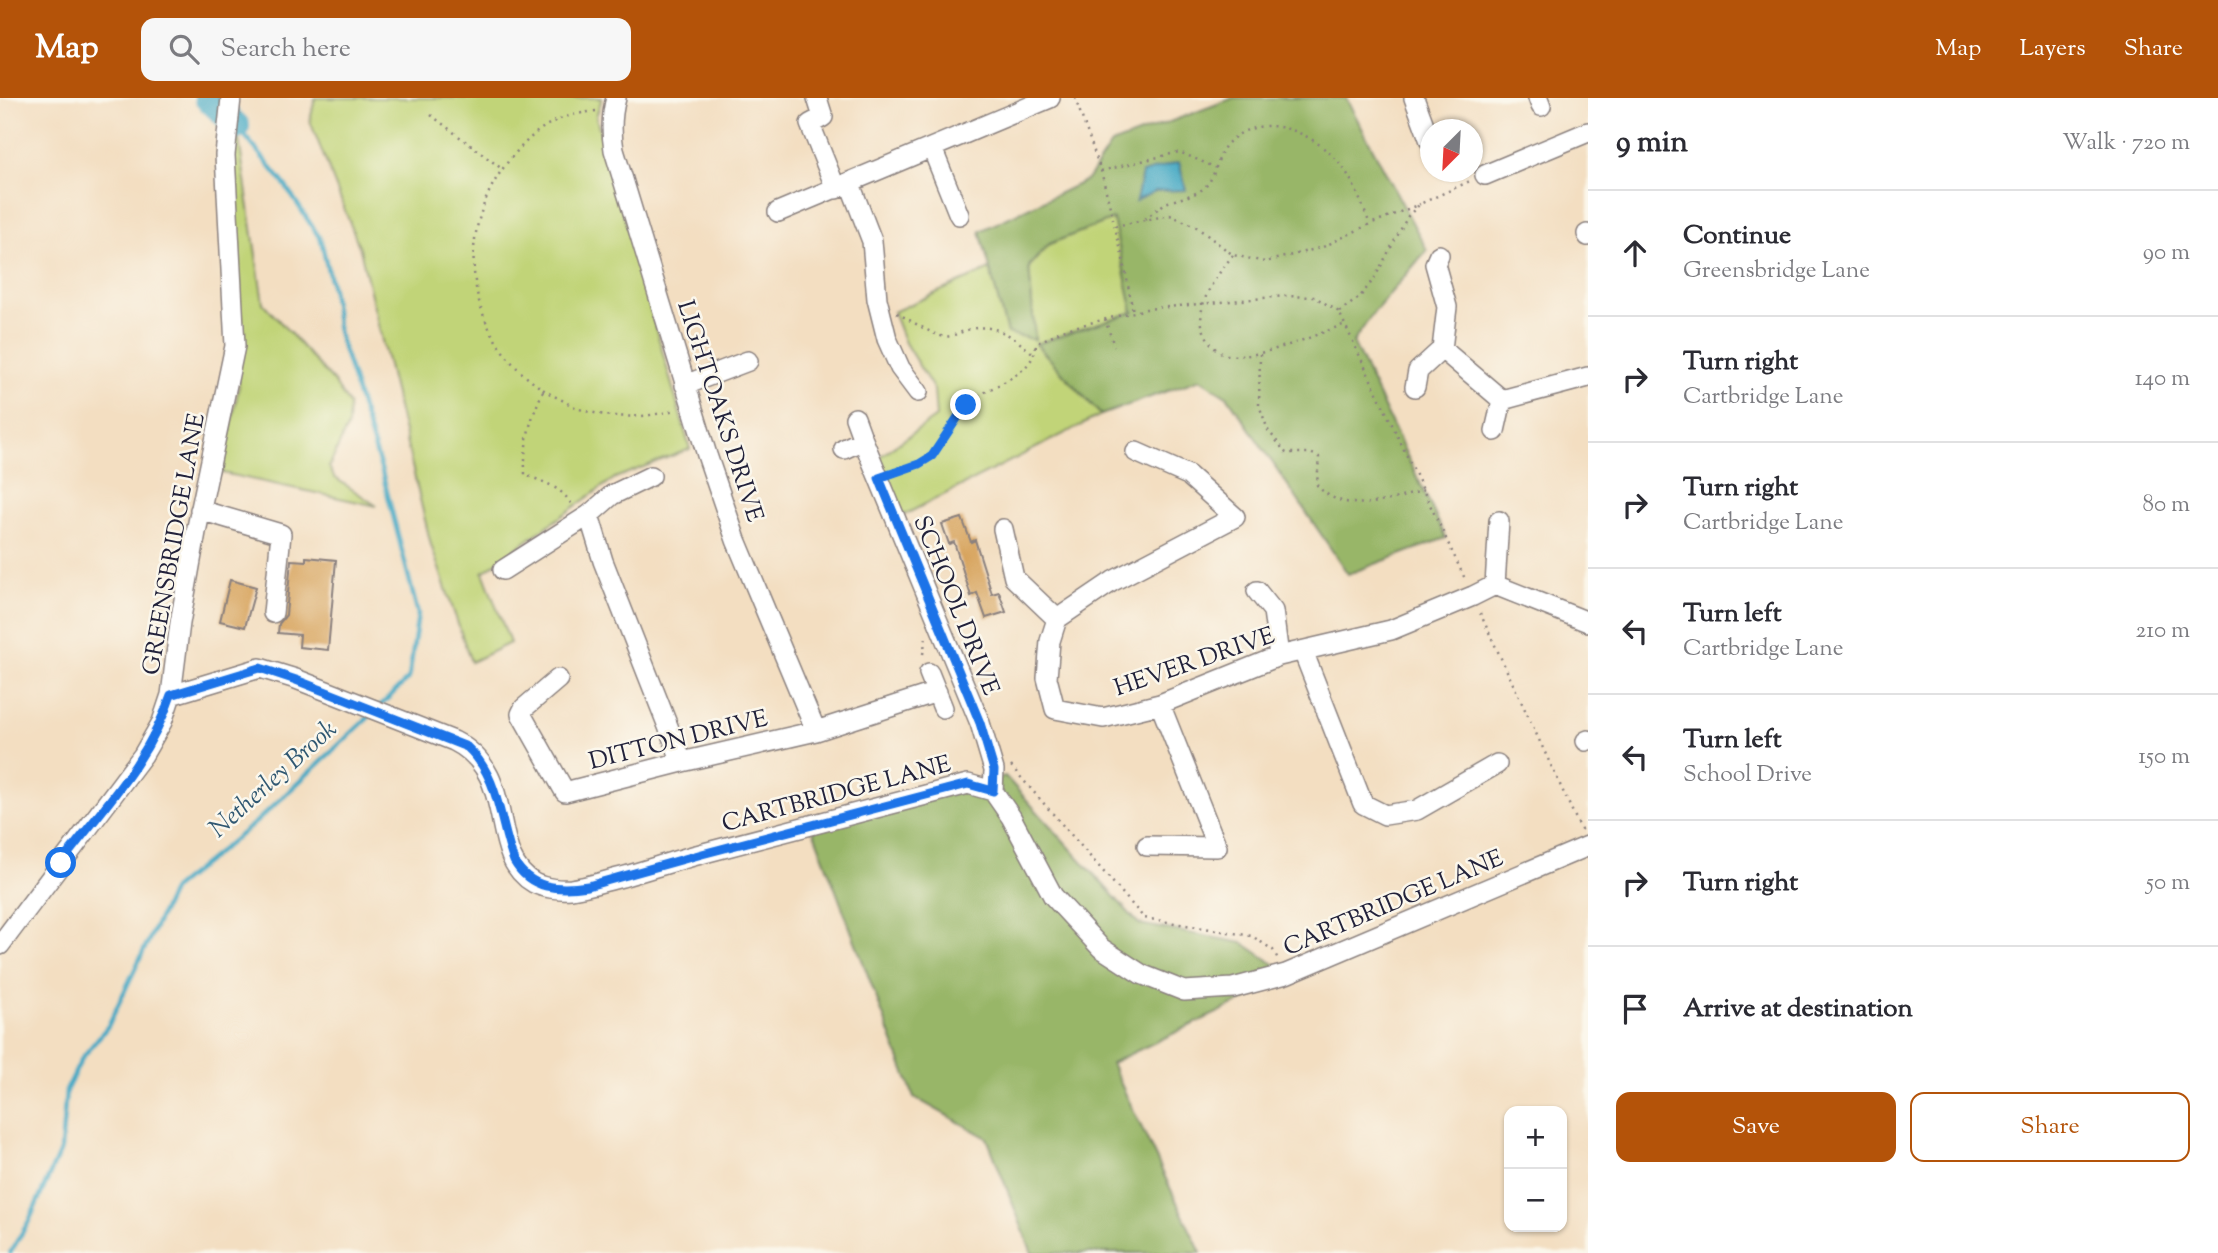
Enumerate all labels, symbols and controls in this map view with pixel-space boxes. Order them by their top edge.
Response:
search box [141,18,631,81]
text: Map [35,25,99,73]
icon: search [165,30,203,68]
text: Search here [221,31,351,68]
text: Map [1935,32,1981,66]
text: Layers [2019,32,2086,66]
text: Share [2124,32,2183,66]
north arrow [1420,119,1483,182]
text: 9 min [1616,122,1688,165]
text: Walk · 720 m [2062,127,2190,160]
text: Continue [1683,218,1791,255]
icon: ahead [1616,234,1654,272]
text: 90 m [2143,237,2190,270]
text: Greensbridge Lane [1683,255,1870,288]
street label: LIGHTOAKS DRIVE [667,297,771,527]
text: Turn right [1683,344,1798,381]
icon: right [1616,360,1654,398]
text: 140 m [2135,363,2190,396]
text: Cartbridge Lane [1683,381,1843,414]
route end [950,389,981,420]
street label: GREENSBRIDGE LANE [135,410,215,678]
text: Turn right [1683,470,1798,507]
icon: right [1616,486,1654,524]
text: 80 m [2142,489,2190,522]
text: Cartbridge Lane [1683,507,1843,540]
street label: SCHOOL DRIVE [904,511,1007,701]
text: Turn left [1683,596,1782,633]
icon: left [1616,612,1654,650]
text: 210 m [2136,615,2190,648]
street label: HEVER DRIVE [1110,619,1280,706]
text: Cartbridge Lane [1683,633,1843,666]
street label: DITTON DRIVE [586,702,772,780]
water label: Netherley Brook [201,712,346,848]
text: Turn left [1683,722,1782,759]
icon: left [1616,738,1654,776]
text: 150 m [2138,741,2190,774]
street label: CARTBRIDGE LANE [718,748,955,842]
text: School Drive [1683,759,1812,792]
street label: CARTBRIDGE LANE [1279,842,1509,966]
route start [45,847,76,878]
icon: right [1616,864,1654,902]
text: Turn right [1683,865,1798,902]
text: 50 m [2146,867,2190,900]
icon: arrive [1616,990,1654,1028]
text: Arrive at destination [1683,991,1913,1028]
button: Save [1616,1092,1896,1162]
button: Share [1910,1092,2190,1162]
map controls [1504,1106,1567,1232]
button: + [1504,1106,1567,1169]
button: − [1504,1169,1567,1232]

